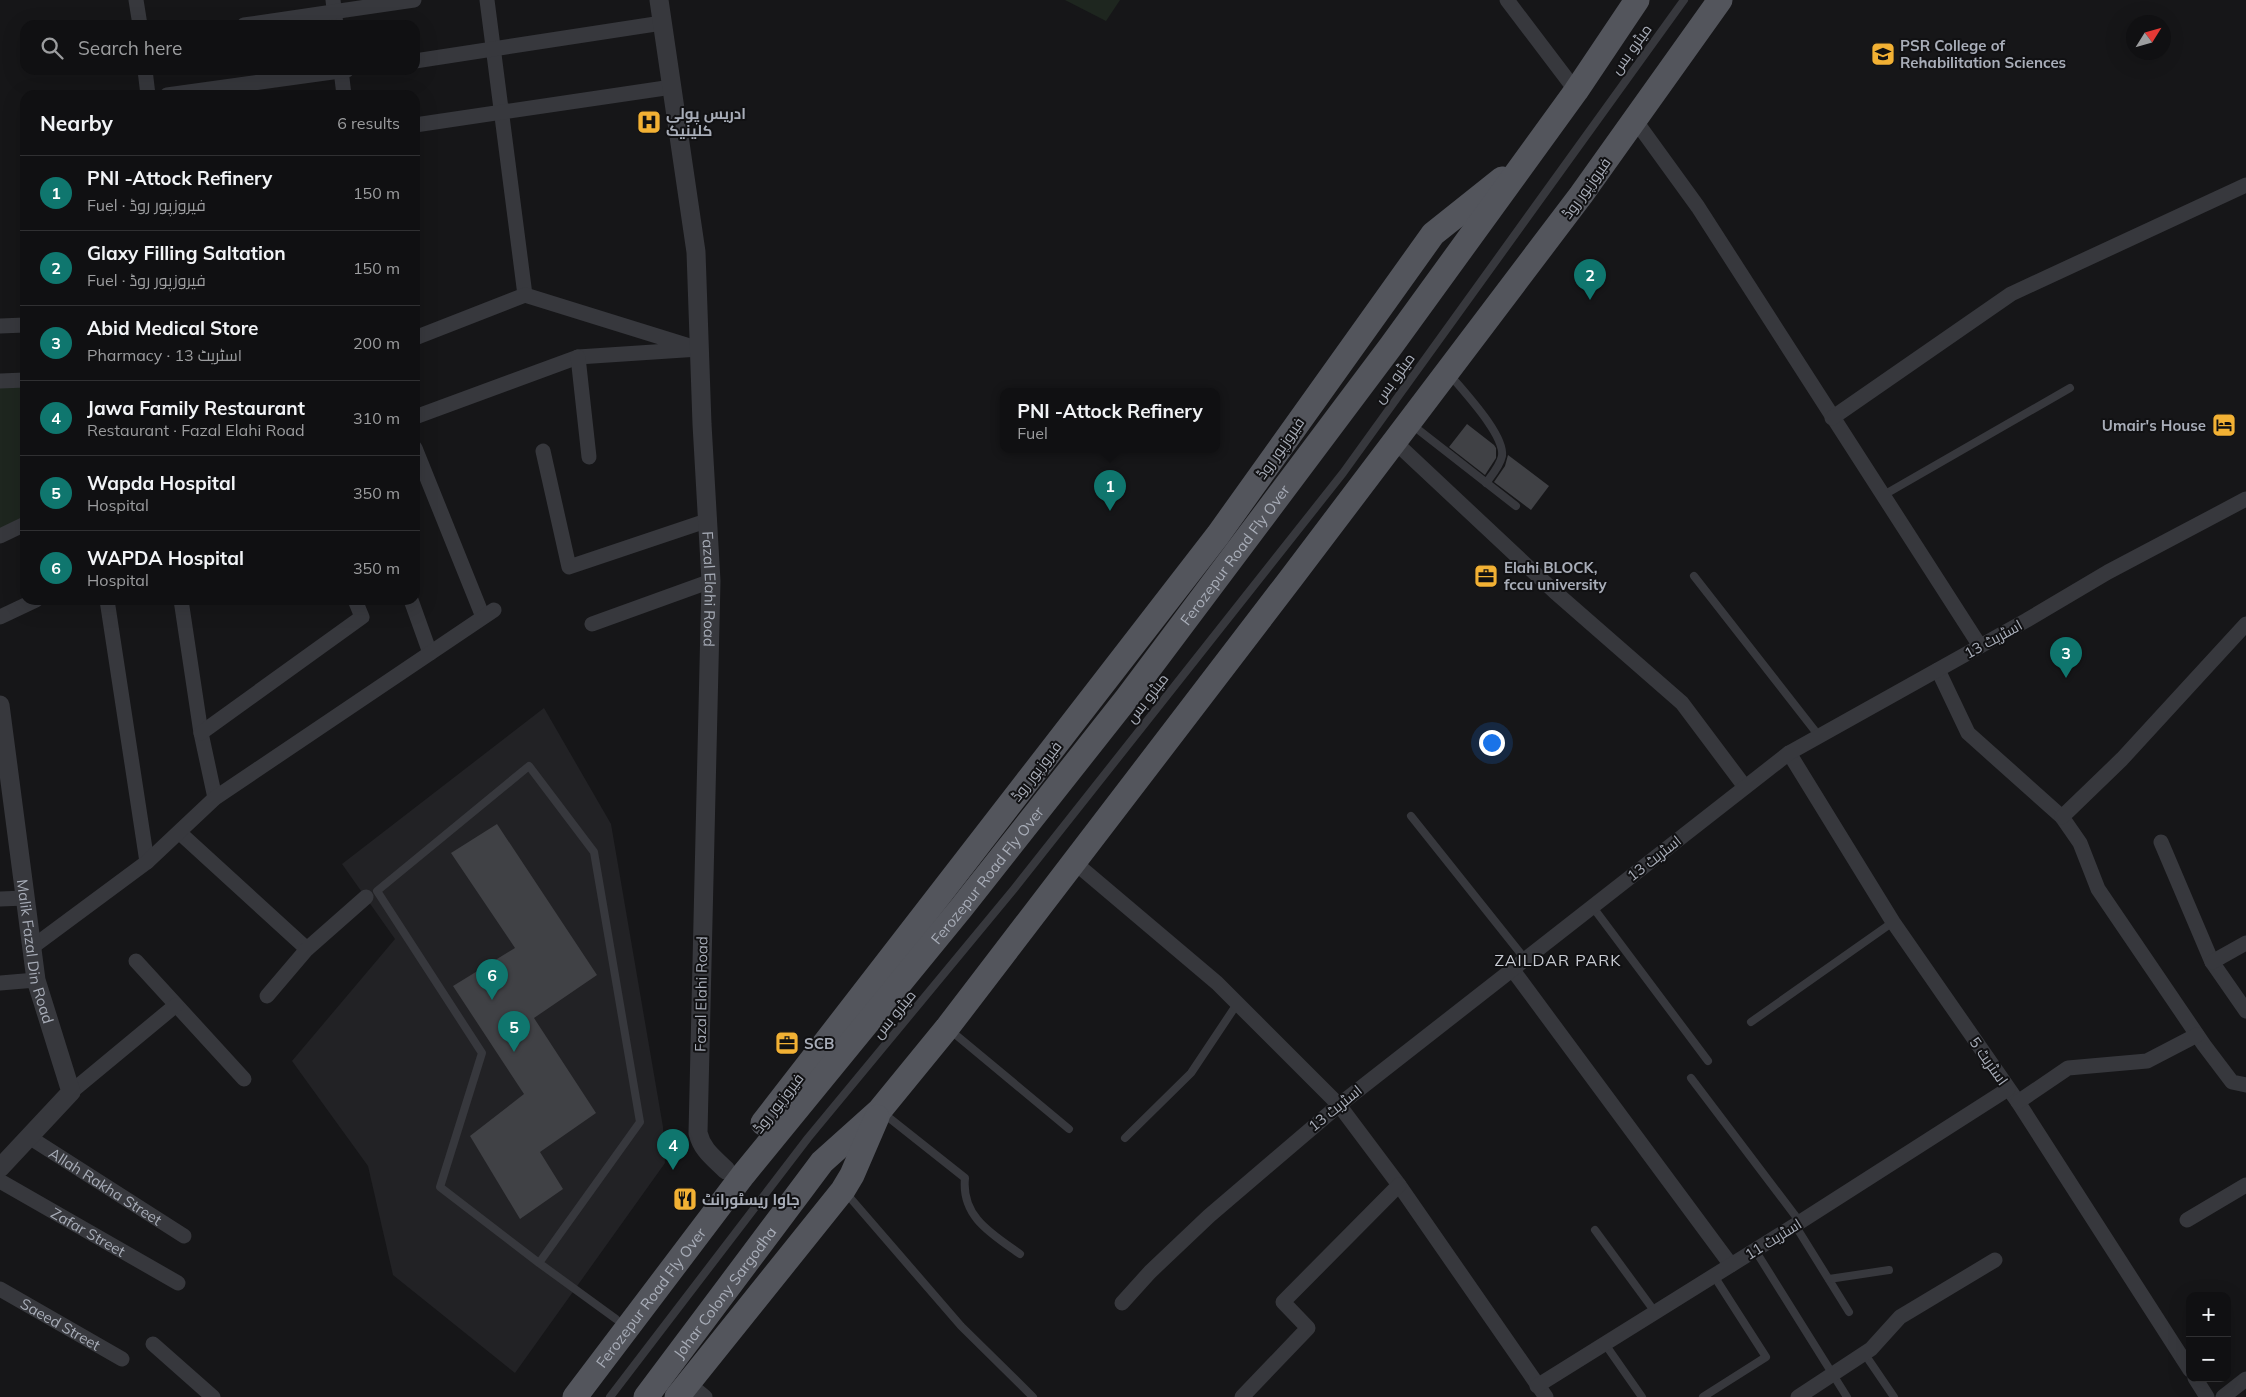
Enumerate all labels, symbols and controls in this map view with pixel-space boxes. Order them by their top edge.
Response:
north arrow [2126,15,2171,60]
search box [20,20,420,75]
street label: میٹرو بس [1606,20,1656,79]
icon: search [38,34,66,62]
text: Search here [78,36,182,60]
place label: PSR College of Rehabilitation Sciences [1900,36,2066,72]
school or university icon: PSR College of Rehabilitation Sciences [1870,41,1896,67]
place label: ادریس پولی کلینیک [666,104,746,140]
hospital icon: ادریس پولی کلینیک [636,109,662,135]
text: Nearby [40,110,113,136]
text: 6 results [337,113,400,133]
street label: فیروزپور روڈ [1557,154,1615,223]
text: PNI -Attock Refinery [87,166,272,190]
text: 1 [51,183,61,203]
text: 150 m [353,183,400,203]
text: Fuel · فیروزپور روڈ [87,195,206,215]
text: Glaxy Filling Saltation [87,241,286,265]
text: 2 [51,258,61,278]
text: 150 m [353,258,400,278]
pin: 2 [1574,259,1606,300]
text: Fuel · فیروزپور روڈ [87,270,206,290]
text: Abid Medical Store [87,316,258,340]
text: 3 [51,333,61,353]
text: 200 m [353,333,400,353]
text: Pharmacy · اسٹریٹ 13 [87,345,242,365]
street label: میٹرو بس [1369,349,1419,408]
popup [1000,388,1220,453]
text: Jawa Family Restaurant [87,396,305,420]
text: PNI -Attock Refinery [1017,399,1203,423]
text: 4 [51,408,61,428]
text: 310 m [353,408,400,428]
hotel icon: Umair's House [2211,412,2237,438]
street label: فیروزپور روڈ [1252,413,1309,483]
place label: Umair's House [2102,416,2206,435]
text: Restaurant · Fazal Elahi Road [87,420,305,440]
text: Fuel [1017,423,1048,443]
pin: 1 [1094,470,1126,511]
text: Wapda Hospital [87,471,236,495]
street label: Ferozepur Road Fly Over [1176,480,1294,629]
text: 5 [51,483,61,503]
text: 350 m [353,483,400,503]
text: Hospital [87,495,149,515]
street label: Fazal Elahi Road [699,531,721,647]
text: WAPDA Hospital [87,546,244,570]
text: 6 [51,558,61,578]
text: 350 m [353,558,400,578]
place label: Elahi BLOCK, fccu university [1504,558,1608,594]
office icon: Elahi BLOCK, fccu university [1473,563,1499,589]
text: Hospital [87,570,149,590]
street label: اسٹریٹ 13 [1961,615,2025,663]
pin: 3 [2050,637,2082,678]
street label: میٹرو بس [1122,669,1173,727]
your location [1479,730,1505,756]
street label: فیروزپور روڈ [1007,737,1066,806]
street label: Ferozepur Road Fly Over [926,802,1048,948]
street label: اسٹریٹ 13 [1623,831,1685,885]
street label: Malik Fazal Din Road [13,878,58,1026]
street label: Fazal Elahi Road [690,936,712,1052]
district label: ZAILDAR PARK [1494,950,1622,970]
pin: 6 [476,959,508,1000]
street label: میٹرو بس [868,986,921,1043]
pin: 5 [498,1011,530,1052]
office icon: SCB [774,1030,800,1056]
street label: اسٹریٹ 5 [1966,1033,2012,1089]
place label: SCB [804,1034,834,1053]
street label: فیروزپور روڈ [749,1069,808,1138]
street label: اسٹریٹ 13 [1304,1081,1366,1135]
pin: 4 [657,1129,689,1170]
street label: Allah Rakha Street [46,1143,166,1229]
restaurant icon: جاوا ریسٹورانٹ [672,1186,698,1212]
place label: جاوا ریسٹورانٹ [702,1190,800,1209]
street label: Zafar Street [48,1203,129,1261]
street label: اسٹریٹ 11 [1741,1214,1805,1264]
street label: Johar Colony Sargodha [669,1222,780,1362]
street label: Ferozepur Road Fly Over [591,1223,710,1371]
map controls [2186,1292,2231,1382]
button: + [2186,1292,2231,1337]
street label: Saeed Street [17,1293,104,1354]
button: − [2186,1337,2231,1382]

